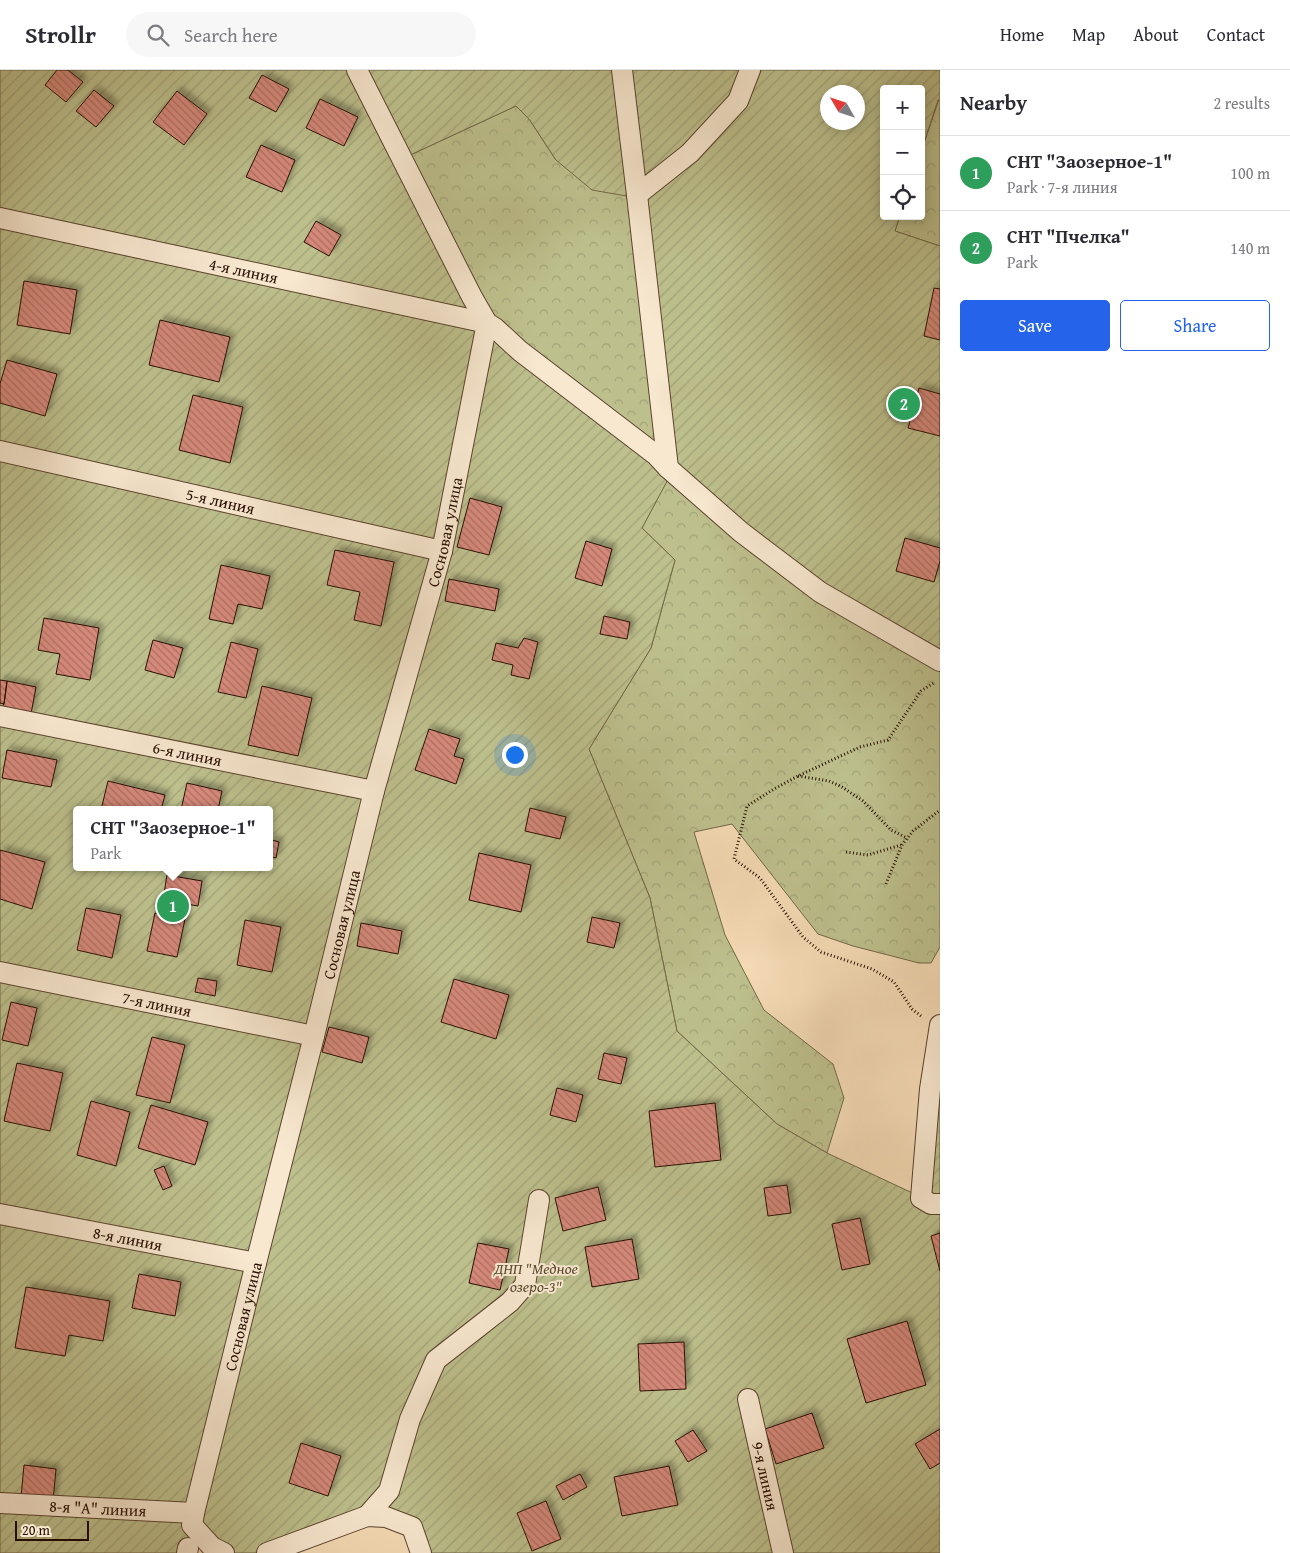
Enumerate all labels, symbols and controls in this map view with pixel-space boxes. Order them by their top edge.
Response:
search box [126,12,476,57]
text: Strollr [25,17,96,52]
icon: search [144,21,172,49]
text: Search here [184,21,278,49]
text: Home [1000,21,1044,48]
text: Map [1072,21,1105,48]
text: About [1133,21,1179,48]
text: Contact [1207,21,1265,48]
north arrow [820,85,865,130]
map controls [880,85,925,220]
button: + [880,85,925,130]
text: Nearby [960,87,1027,118]
text: 2 results [1213,91,1270,115]
button: − [880,130,925,175]
text: СНТ "Заозерное-1" [1007,147,1172,175]
text: 1 [972,161,980,185]
text: 100 m [1230,161,1270,185]
button: locate [880,175,925,220]
text: Park · 7-я линия [1007,175,1118,199]
text: СНТ "Пчелка" [1007,222,1130,250]
text: 2 [972,236,980,260]
text: 140 m [1230,236,1270,260]
text: Park [1007,250,1038,274]
street label: 4-я линия [207,251,280,290]
button: Save [960,300,1110,351]
button: Share [1120,300,1270,351]
pin: 2 [888,385,920,423]
street label: Сосновая улица [420,475,468,590]
street label: 5-я линия [184,481,257,520]
street label: 6-я линия [151,735,224,772]
your location [502,742,528,768]
popup [73,806,273,871]
text: СНТ "Заозерное-1" [90,813,256,841]
text: Park [90,841,121,865]
street label: Сосновая улица [316,867,366,982]
pin: 1 [157,887,189,925]
street label: 7-я линия [120,985,194,1023]
street label: 8-я линия [91,1220,164,1257]
park label: ДНП "Медное озеро-3" [493,1256,579,1298]
street label: Сосновая улица [218,1259,268,1373]
street label: 9-я линия [746,1439,785,1513]
street label: 8-я "А" линия [49,1494,147,1523]
scale bar [15,1518,89,1541]
text: 20 m [22,1520,50,1540]

